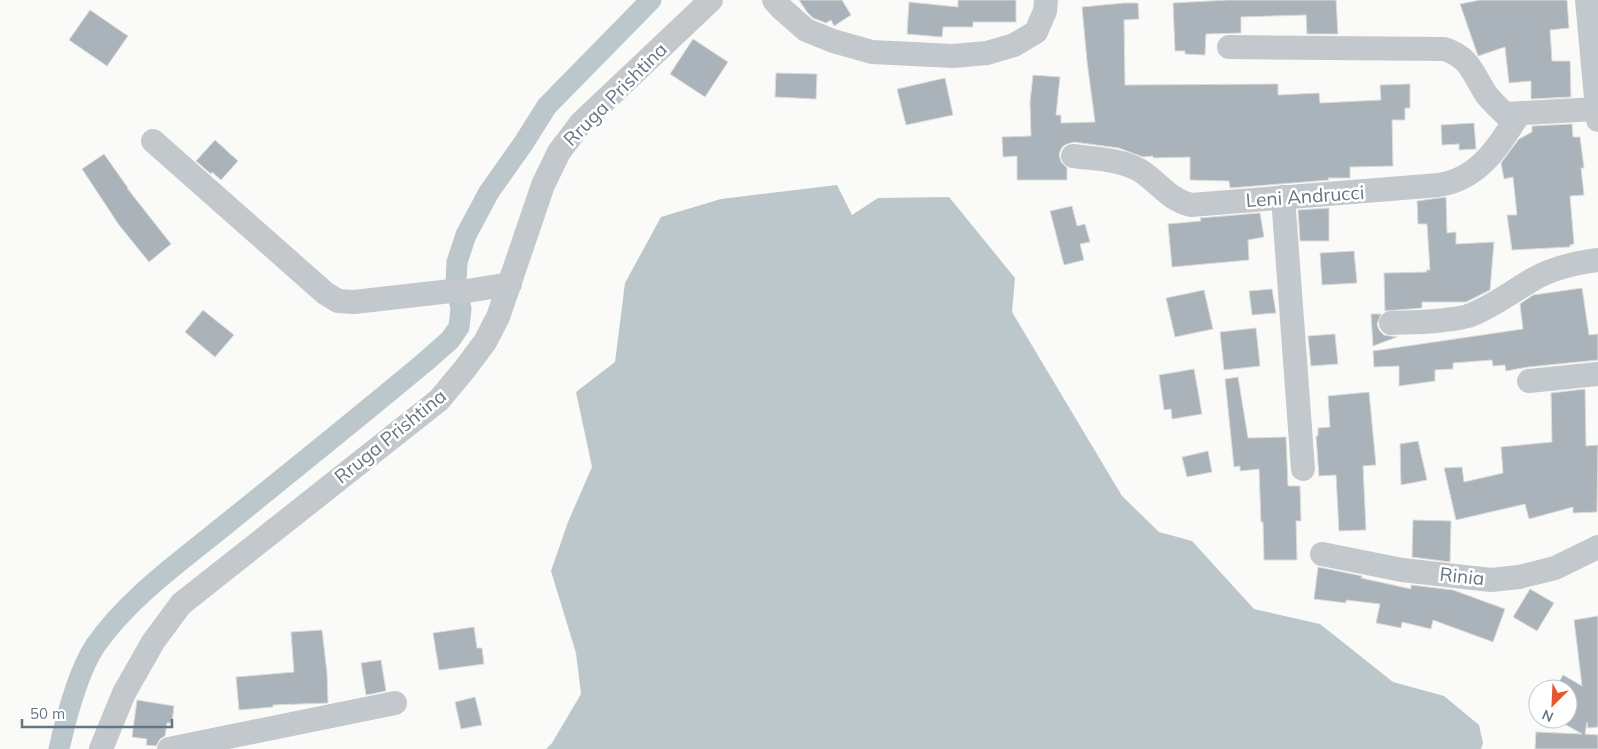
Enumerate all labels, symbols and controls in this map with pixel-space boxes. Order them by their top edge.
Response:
street label: Rruga Prishtina [558,37,672,151]
street label: Leni Andrucci [1245,180,1365,212]
street label: Rruga Prishtina [329,384,451,488]
street label: Rinia [1439,562,1485,590]
north arrow [1528,679,1578,729]
scale bar [22,696,172,728]
text: 50 m [30,704,65,723]
text: N [1539,706,1556,726]

